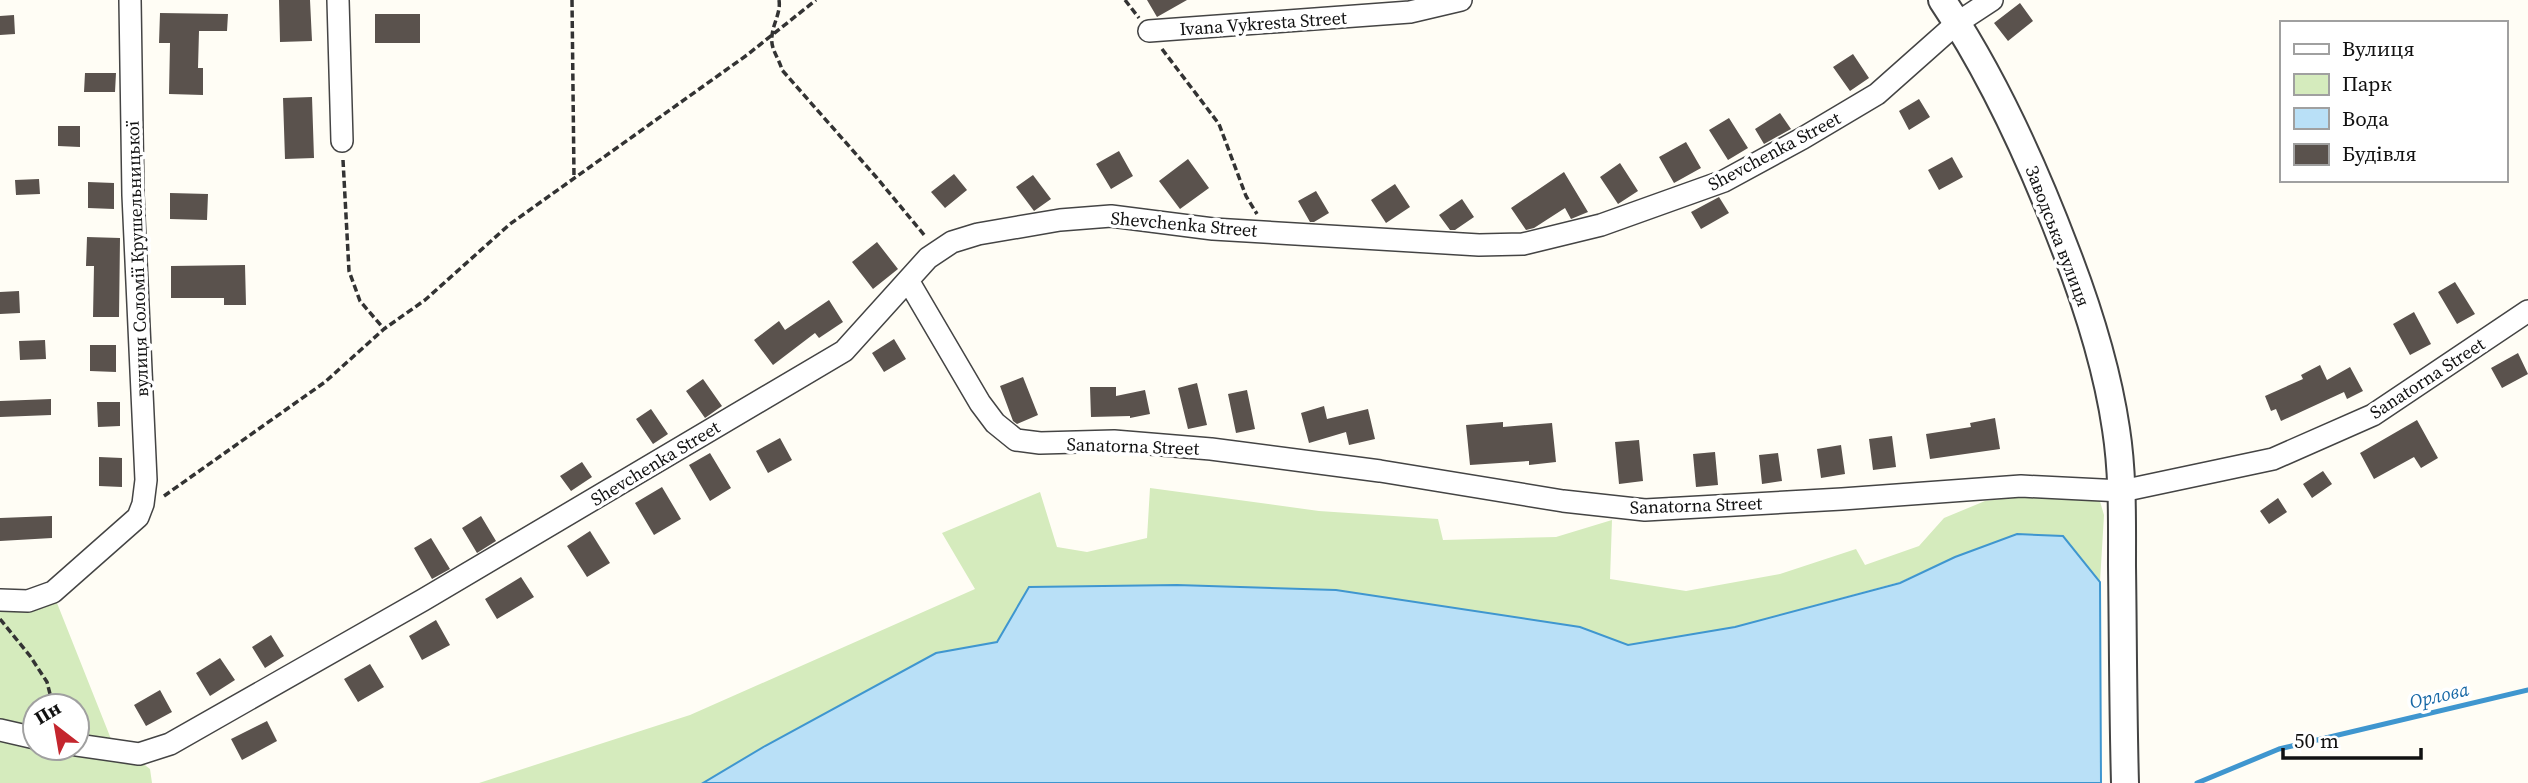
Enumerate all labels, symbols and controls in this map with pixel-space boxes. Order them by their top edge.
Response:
street label: Ivana Vykresta Street [1179,5,1348,41]
legend [2280,21,2507,182]
text: Вулиця [2342,34,2415,63]
text: Парк [2342,69,2392,98]
text: Вода [2342,104,2389,133]
street label: Shevchenka Street [1703,105,1845,196]
street label: вулиця Соломії Крушельницької [120,120,154,397]
text: Будівля [2342,139,2417,168]
street label: Заводська вулиця [2020,162,2096,310]
street label: Shevchenka Street [1110,205,1258,243]
street label: Sanatorna Street [2365,331,2489,425]
street label: Shevchenka Street [586,414,724,512]
street label: Sanatorna Street [1066,431,1200,461]
street label: Sanatorna Street [1629,490,1763,520]
water label: Орлова [2407,676,2471,714]
north arrow [21,692,91,762]
text: Пн [29,694,65,730]
scale bar [2283,716,2421,760]
text: 50 m [2294,726,2339,755]

